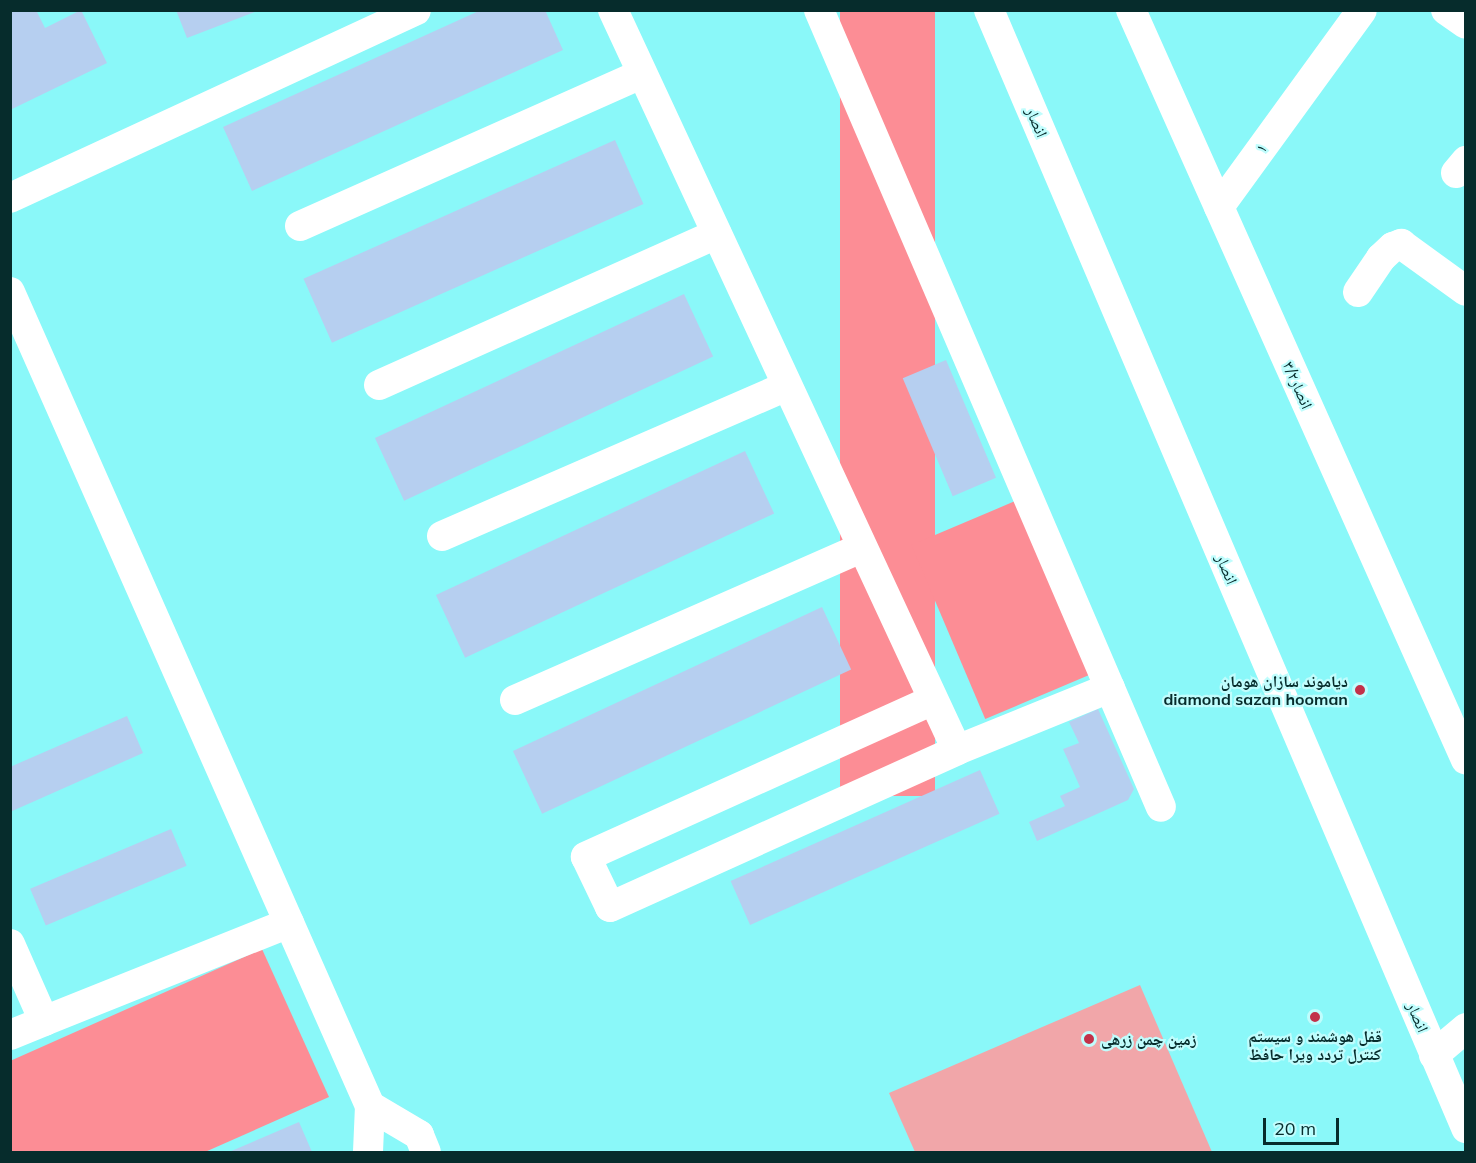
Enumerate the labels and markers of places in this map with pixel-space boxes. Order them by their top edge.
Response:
place label: دیاموند سازان هومان diamond sazan hooman [1163,671,1348,709]
marker: دیاموند سازان هومان diamond sazan hooman [1353,683,1367,697]
marker: قفل هوشمند و سیستم کنترل تردد ویرا حافظ [1308,1010,1322,1024]
place label: قفل هوشمند و سیستم کنترل تردد ویرا حافظ [1248,1026,1382,1064]
place label: زمین چمن زرهی [1101,1029,1197,1049]
marker: زمین چمن زرهی [1082,1032,1096,1046]

